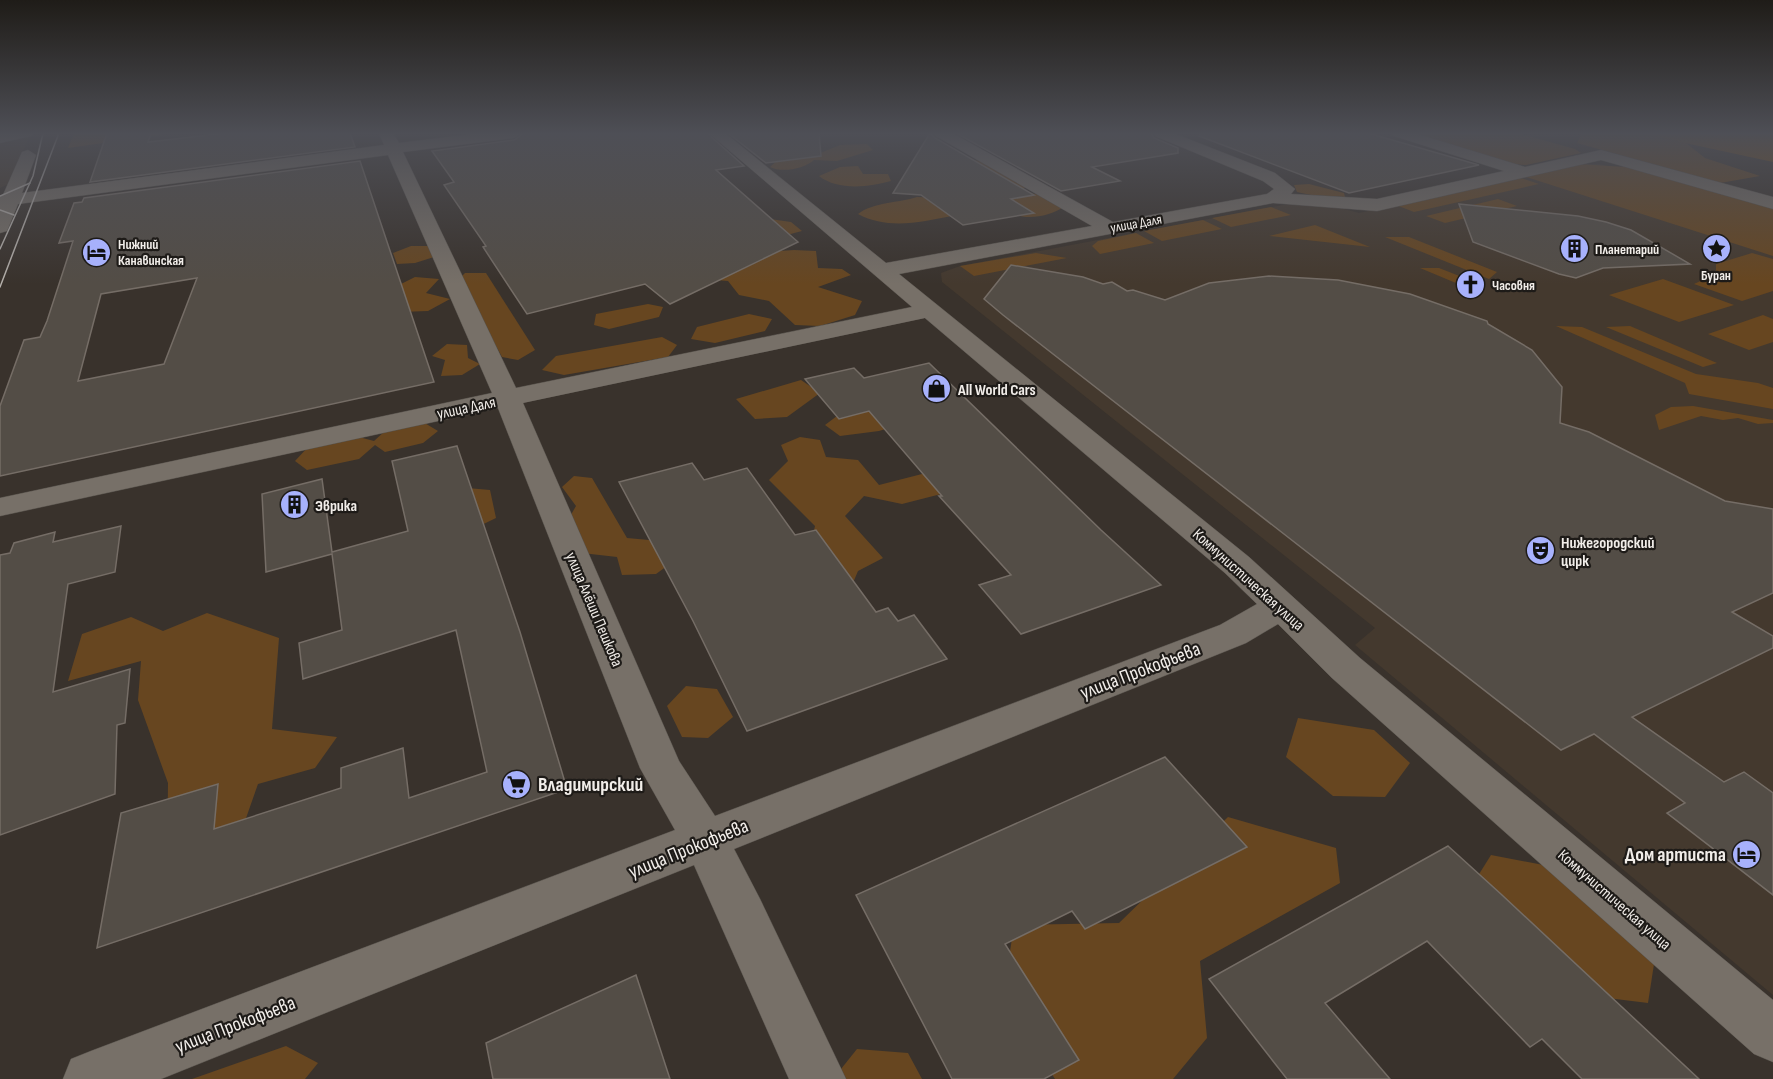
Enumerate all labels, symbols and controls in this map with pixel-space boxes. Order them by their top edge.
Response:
street label: улица Даля [1109,211,1163,236]
place icon: Буран [1700,232,1732,264]
building icon: Планетарий [1558,233,1590,265]
hotel icon: Нижний Канавинская [81,236,113,268]
place label: Нижний Канавинская [118,236,184,269]
place label: Планетарий [1595,241,1659,258]
place label: Буран [1701,267,1731,284]
church icon: Часовня [1455,269,1487,301]
place label: Часовня [1492,277,1535,294]
shop icon: All World Cars [921,373,953,405]
place label: All World Cars [957,381,1036,400]
street label: улица Даля [435,393,497,424]
building icon: Эврика [278,489,310,521]
place label: Эврика [315,497,357,516]
street label: Коммунистическая улица [1188,525,1308,635]
place label: Нижегородский цирк [1561,534,1655,571]
theatre icon: Нижегородский цирк [1524,535,1556,567]
street label: улица Алёши Пешкова [561,550,626,670]
street label: улица Прокофьева [1077,637,1204,705]
supermarket icon: Владимирский [501,768,533,800]
place label: Владимирский [538,773,643,797]
street label: улица Прокофьева [625,814,752,884]
hotel icon: Дом артиста [1731,838,1763,870]
place label: Дом артиста [1625,843,1726,867]
street label: Коммунистическая улица [1554,846,1674,954]
street label: улица Прокофьева [172,991,299,1059]

